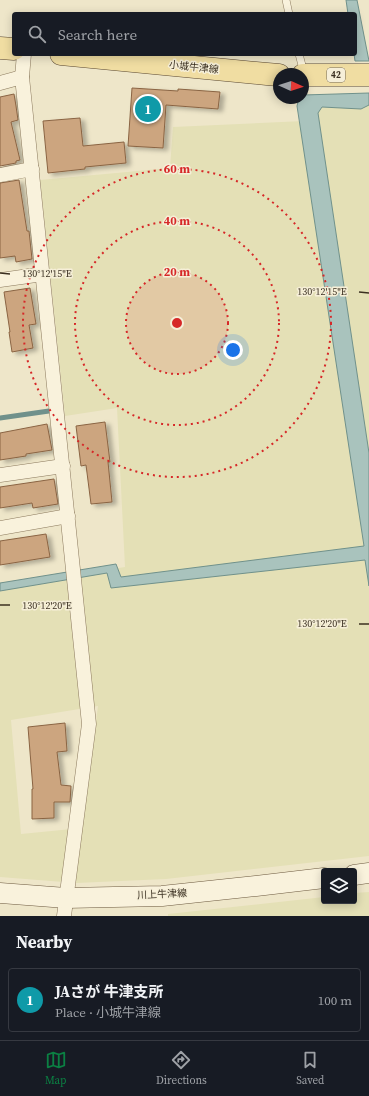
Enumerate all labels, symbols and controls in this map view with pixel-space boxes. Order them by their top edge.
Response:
search box [12,12,357,56]
icon: search [26,23,48,45]
text: Search here [58,24,137,45]
street label: 小城牛津線 [168,58,220,76]
north arrow [273,68,309,104]
road number: 42 [327,68,345,82]
pin: 1 [135,94,161,124]
text: 60 m [164,161,190,177]
text: 40 m [164,213,190,229]
text: 20 m [164,264,190,280]
text: 130°12'15"E [22,267,72,280]
text: 130°12'15"E [297,285,347,298]
centre of rings [170,316,184,330]
your location [223,340,243,360]
text: 130°12'20"E [22,599,72,612]
text: 130°12'20"E [297,617,347,630]
map controls [321,868,357,904]
button: layers [321,868,357,904]
street label: 川上牛津線 [137,886,187,902]
text: Nearby [16,930,72,954]
text: JAさが 牛津支所 [55,981,163,1002]
text: 1 [26,992,34,1009]
text: 100 m [318,992,352,1009]
text: Place · 小城牛津線 [55,1004,161,1021]
tab: Map [45,1049,67,1088]
tab: Directions [156,1049,207,1088]
tab: Saved [296,1049,324,1088]

